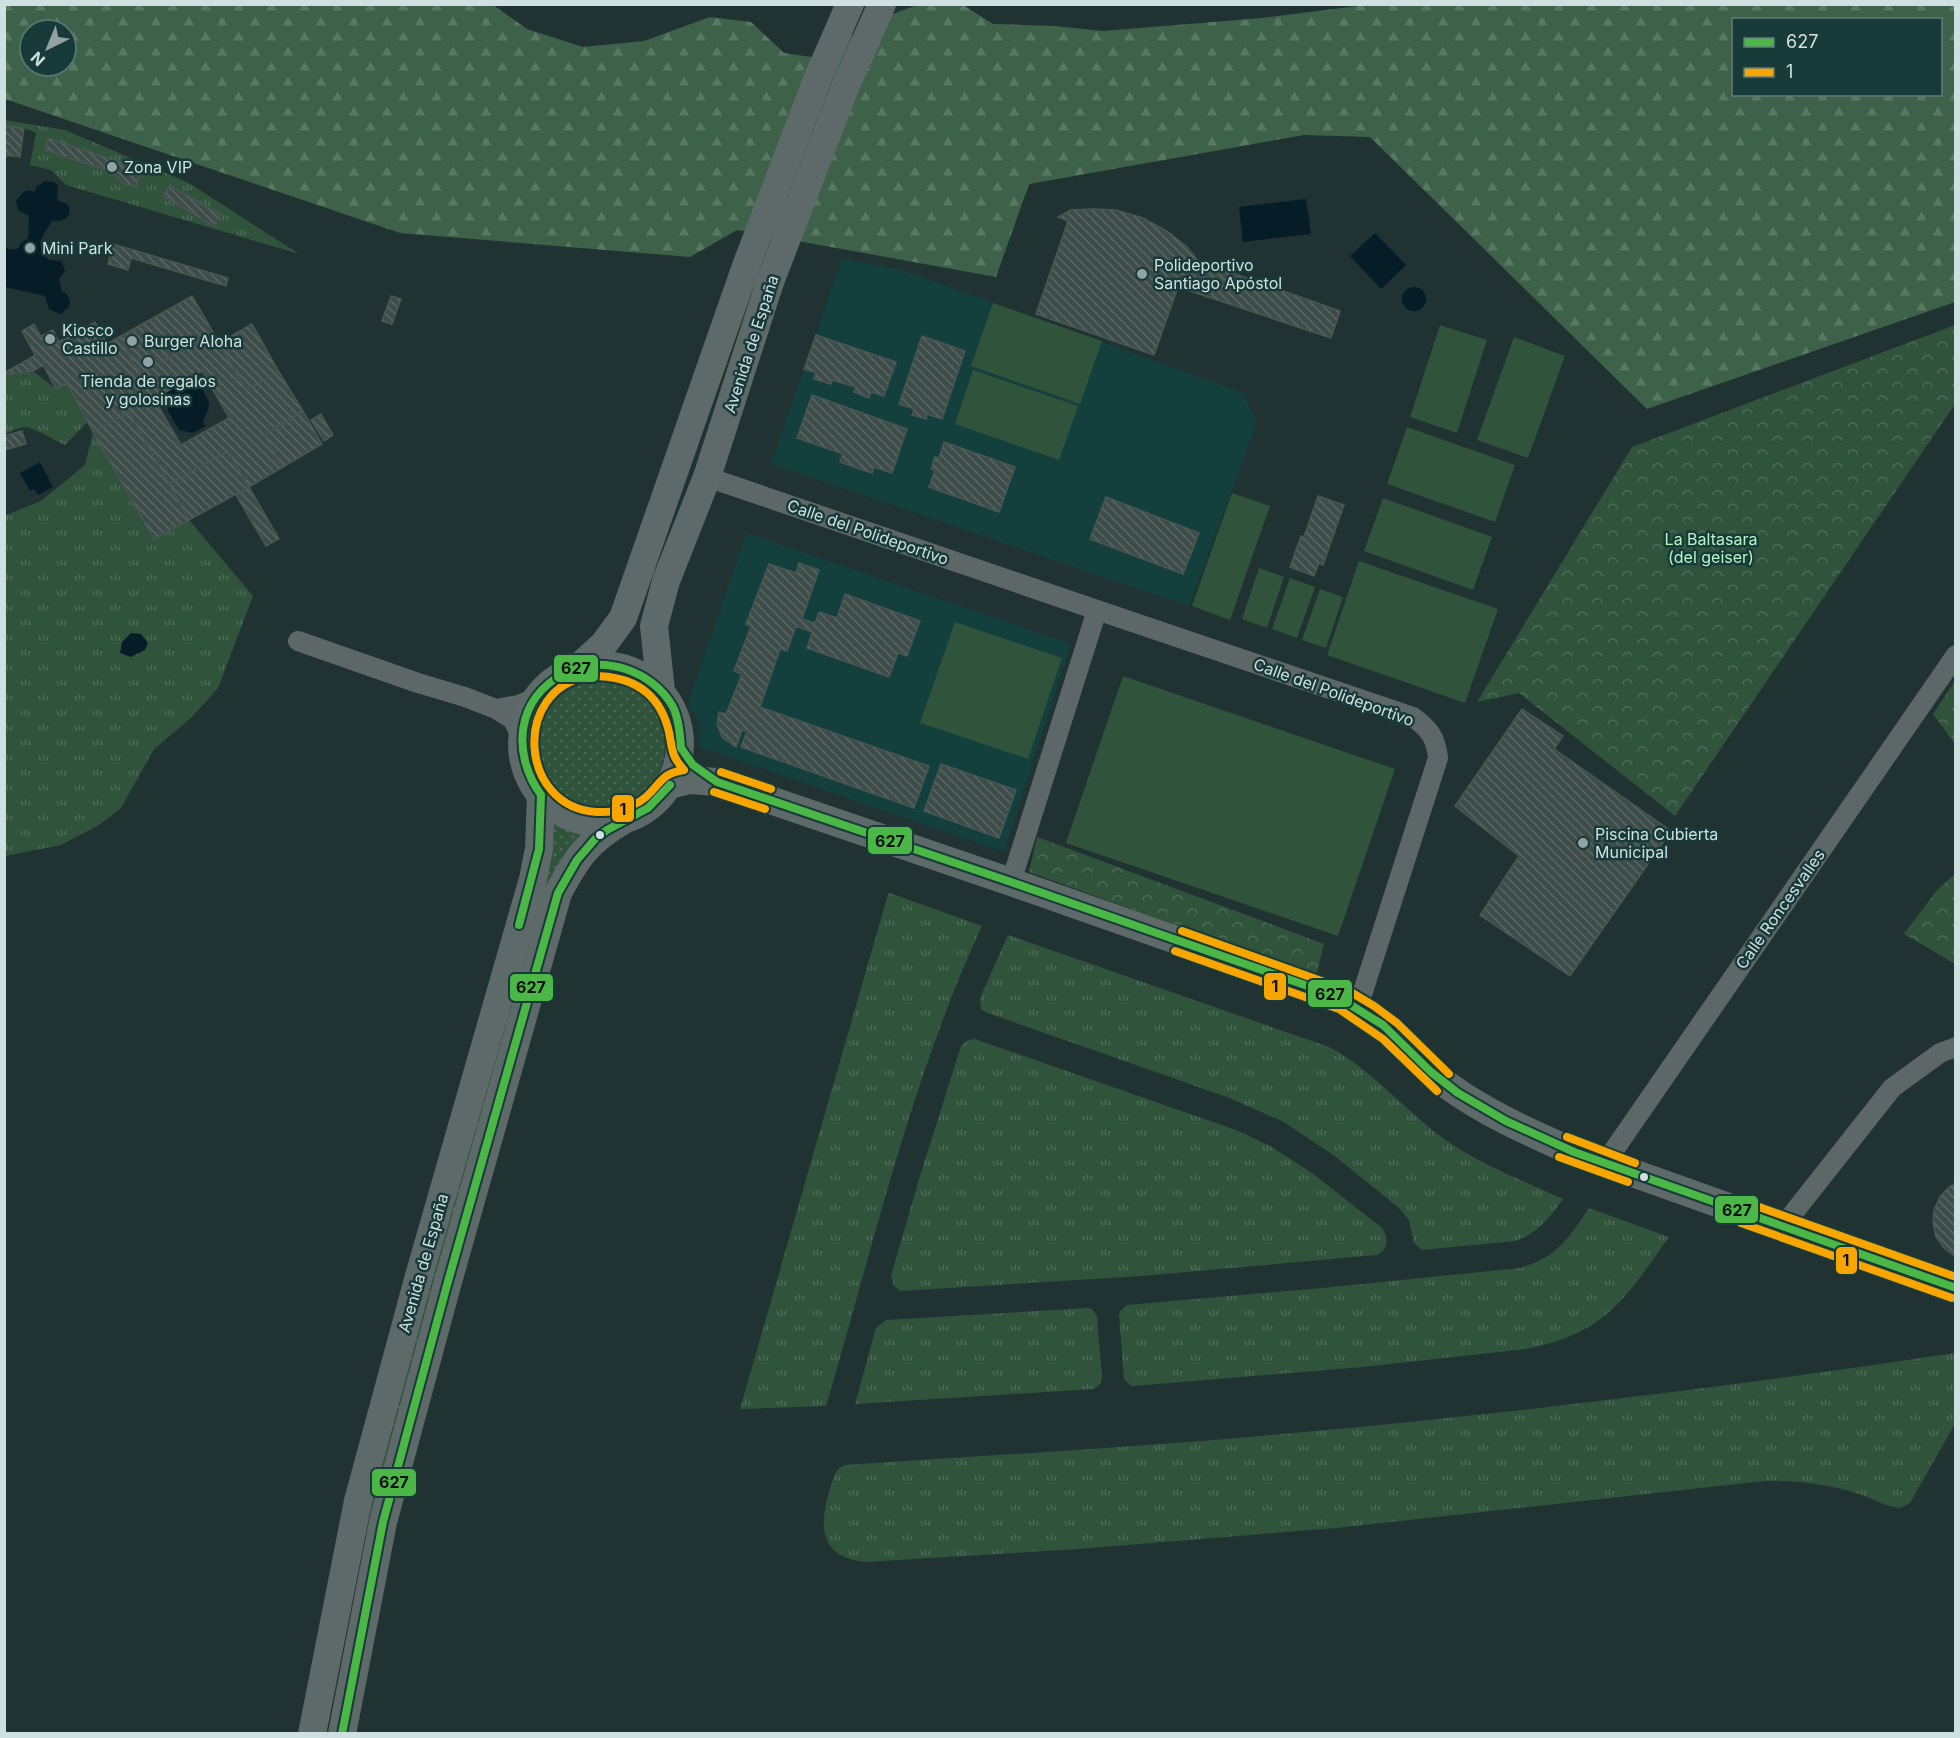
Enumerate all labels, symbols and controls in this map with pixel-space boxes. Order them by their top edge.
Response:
north arrow [18,18,78,78]
legend [1732,18,1942,96]
text: 627 [1786,31,1818,52]
text: N [26,47,49,70]
text: 1 [1786,61,1793,82]
place label: Zona VIP [124,157,192,177]
marker: Zona VIP [105,160,119,174]
place label: Mini Park [42,238,113,258]
marker: Mini Park [23,241,37,255]
place label: Polideportivo Santiago Apóstol [1154,255,1282,293]
marker: Polideportivo Santiago Apóstol [1135,267,1149,281]
street label: Avenida de España [719,273,783,415]
place label: Kiosco Castillo [62,320,118,358]
place label: Burger Aloha [144,331,242,351]
marker: Kiosco Castillo [43,332,57,346]
marker: Burger Aloha [125,334,139,348]
marker: Tienda de regalos y golosinas [141,355,155,369]
place label: Tienda de regalos y golosinas [80,371,216,409]
street label: Calle del Polideportivo [785,495,951,569]
park label: La Baltasara (del geiser) [1665,529,1757,567]
line badge: 627 [553,654,599,683]
street label: Calle del Polideportivo [1251,654,1417,730]
text: 627 [561,658,591,678]
line badge: 1 [611,794,635,823]
text: 1 [620,799,626,819]
place label: Piscina Cubierta Municipal [1595,824,1718,862]
line badge: 627 [867,826,913,855]
unlabelled marker [594,829,606,841]
text: 627 [875,831,905,851]
marker: Piscina Cubierta Municipal [1576,836,1590,850]
street label: Calle Roncesvalles [1731,845,1829,973]
line badge: 1 [1263,972,1287,1001]
line badge: 627 [509,973,554,1002]
text: 1 [1272,976,1278,996]
text: 627 [516,977,546,997]
line badge: 627 [1307,979,1353,1008]
text: 627 [1315,984,1345,1004]
unlabelled marker [1638,1171,1650,1183]
street label: Avenida de España [394,1191,452,1335]
line badge: 627 [1714,1195,1759,1224]
text: 627 [1722,1200,1752,1220]
line badge: 1 [1835,1246,1858,1275]
text: 1 [1843,1250,1849,1270]
line badge: 627 [371,1468,417,1497]
text: 627 [379,1472,409,1492]

